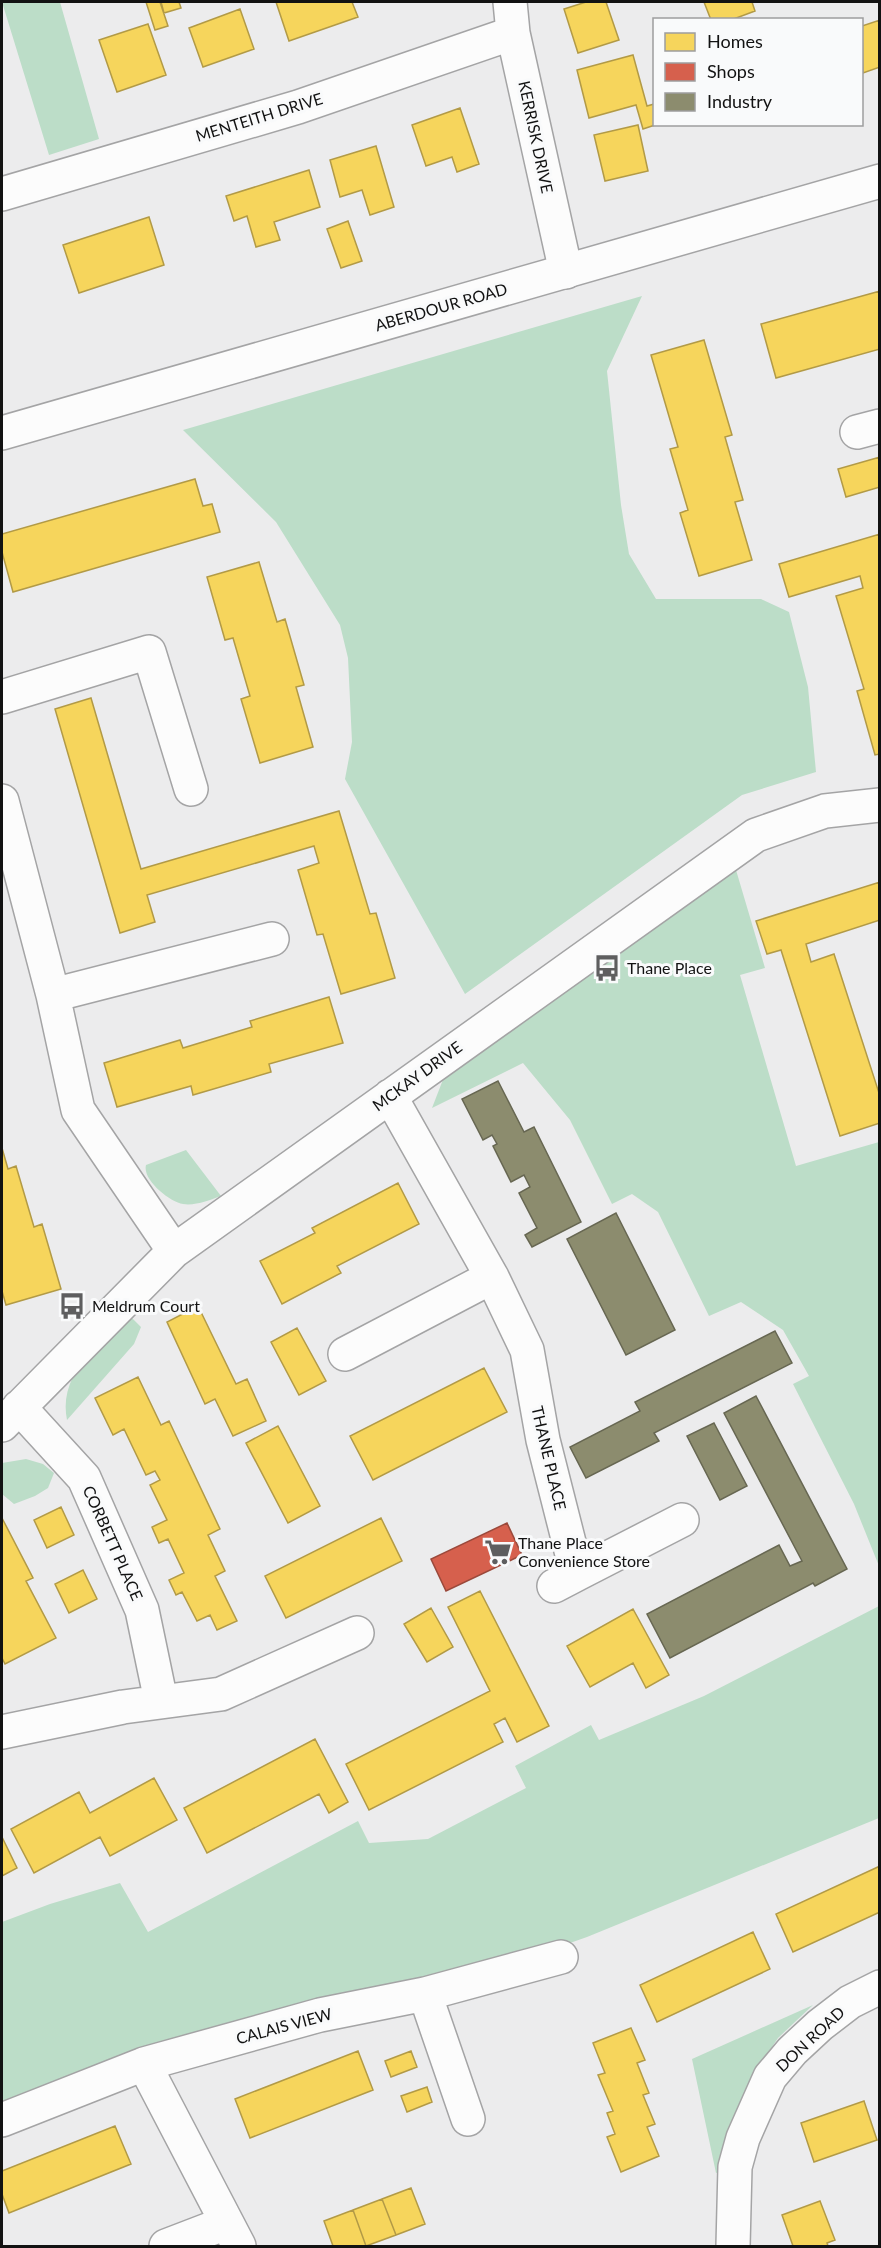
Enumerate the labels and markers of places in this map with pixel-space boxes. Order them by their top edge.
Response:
bus stop icon: Thane Place [592,953,622,983]
place label: Thane Place [627,958,712,977]
bus stop icon: Meldrum Court [57,1291,87,1321]
place label: Meldrum Court [92,1296,200,1315]
place label: Thane Place Convenience Store [518,1533,650,1570]
supermarket icon: Thane Place Convenience Store [483,1537,513,1567]

